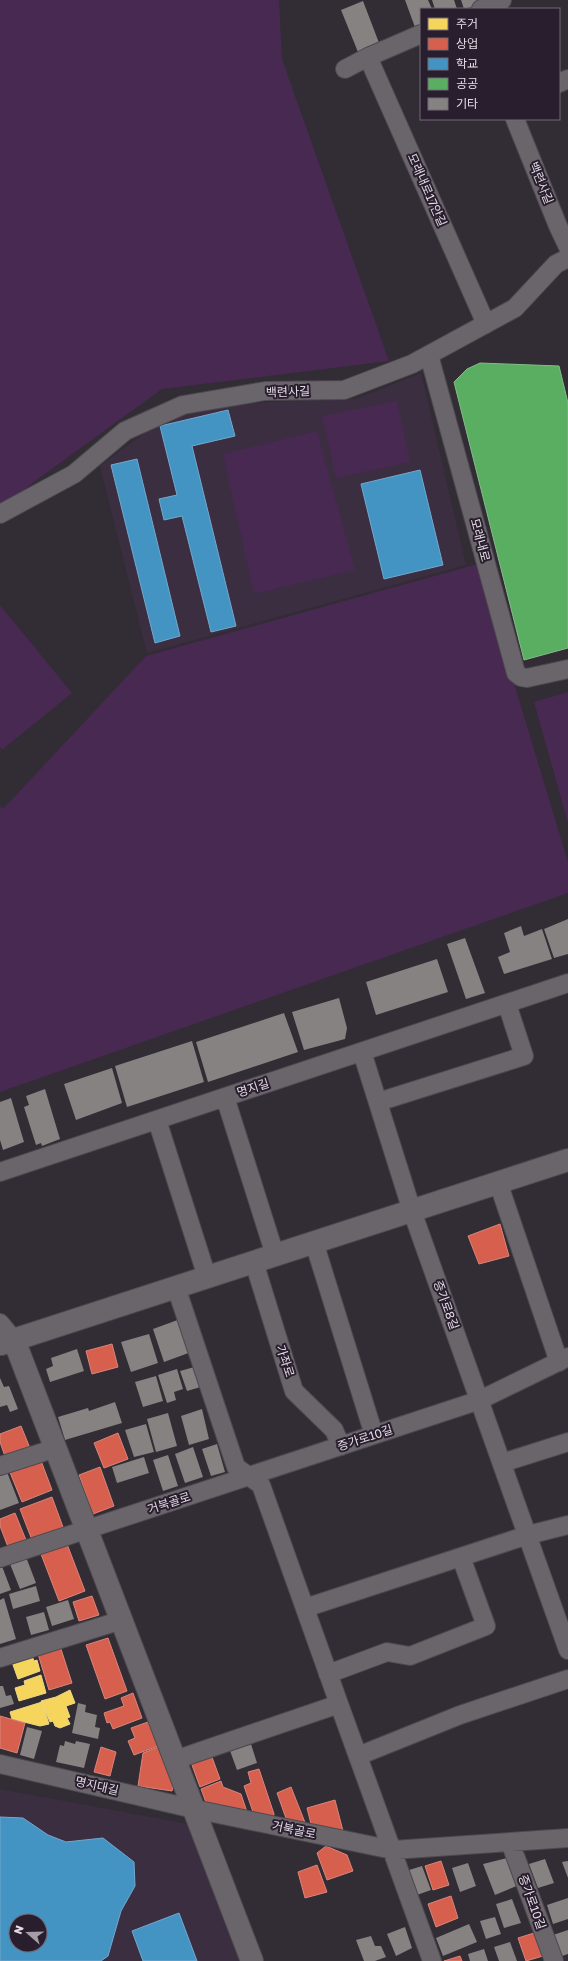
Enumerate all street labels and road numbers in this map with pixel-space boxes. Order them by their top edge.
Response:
street label: 모래내로17안길 [405,151,450,229]
street label: 백련사길 [526,160,557,206]
street label: 백련사길 [266,383,310,400]
street label: 모래내로 [468,517,493,563]
street label: 명지길 [235,1075,271,1100]
street label: 증가로8길 [431,1278,462,1332]
street label: 가좌로 [273,1343,298,1379]
street label: 증가로10길 [335,1422,394,1454]
street label: 거북골로 [146,1489,192,1516]
street label: 명지대길 [74,1773,120,1798]
street label: 거북골로 [271,1818,317,1841]
street label: 증가로10길 [516,1872,549,1931]

